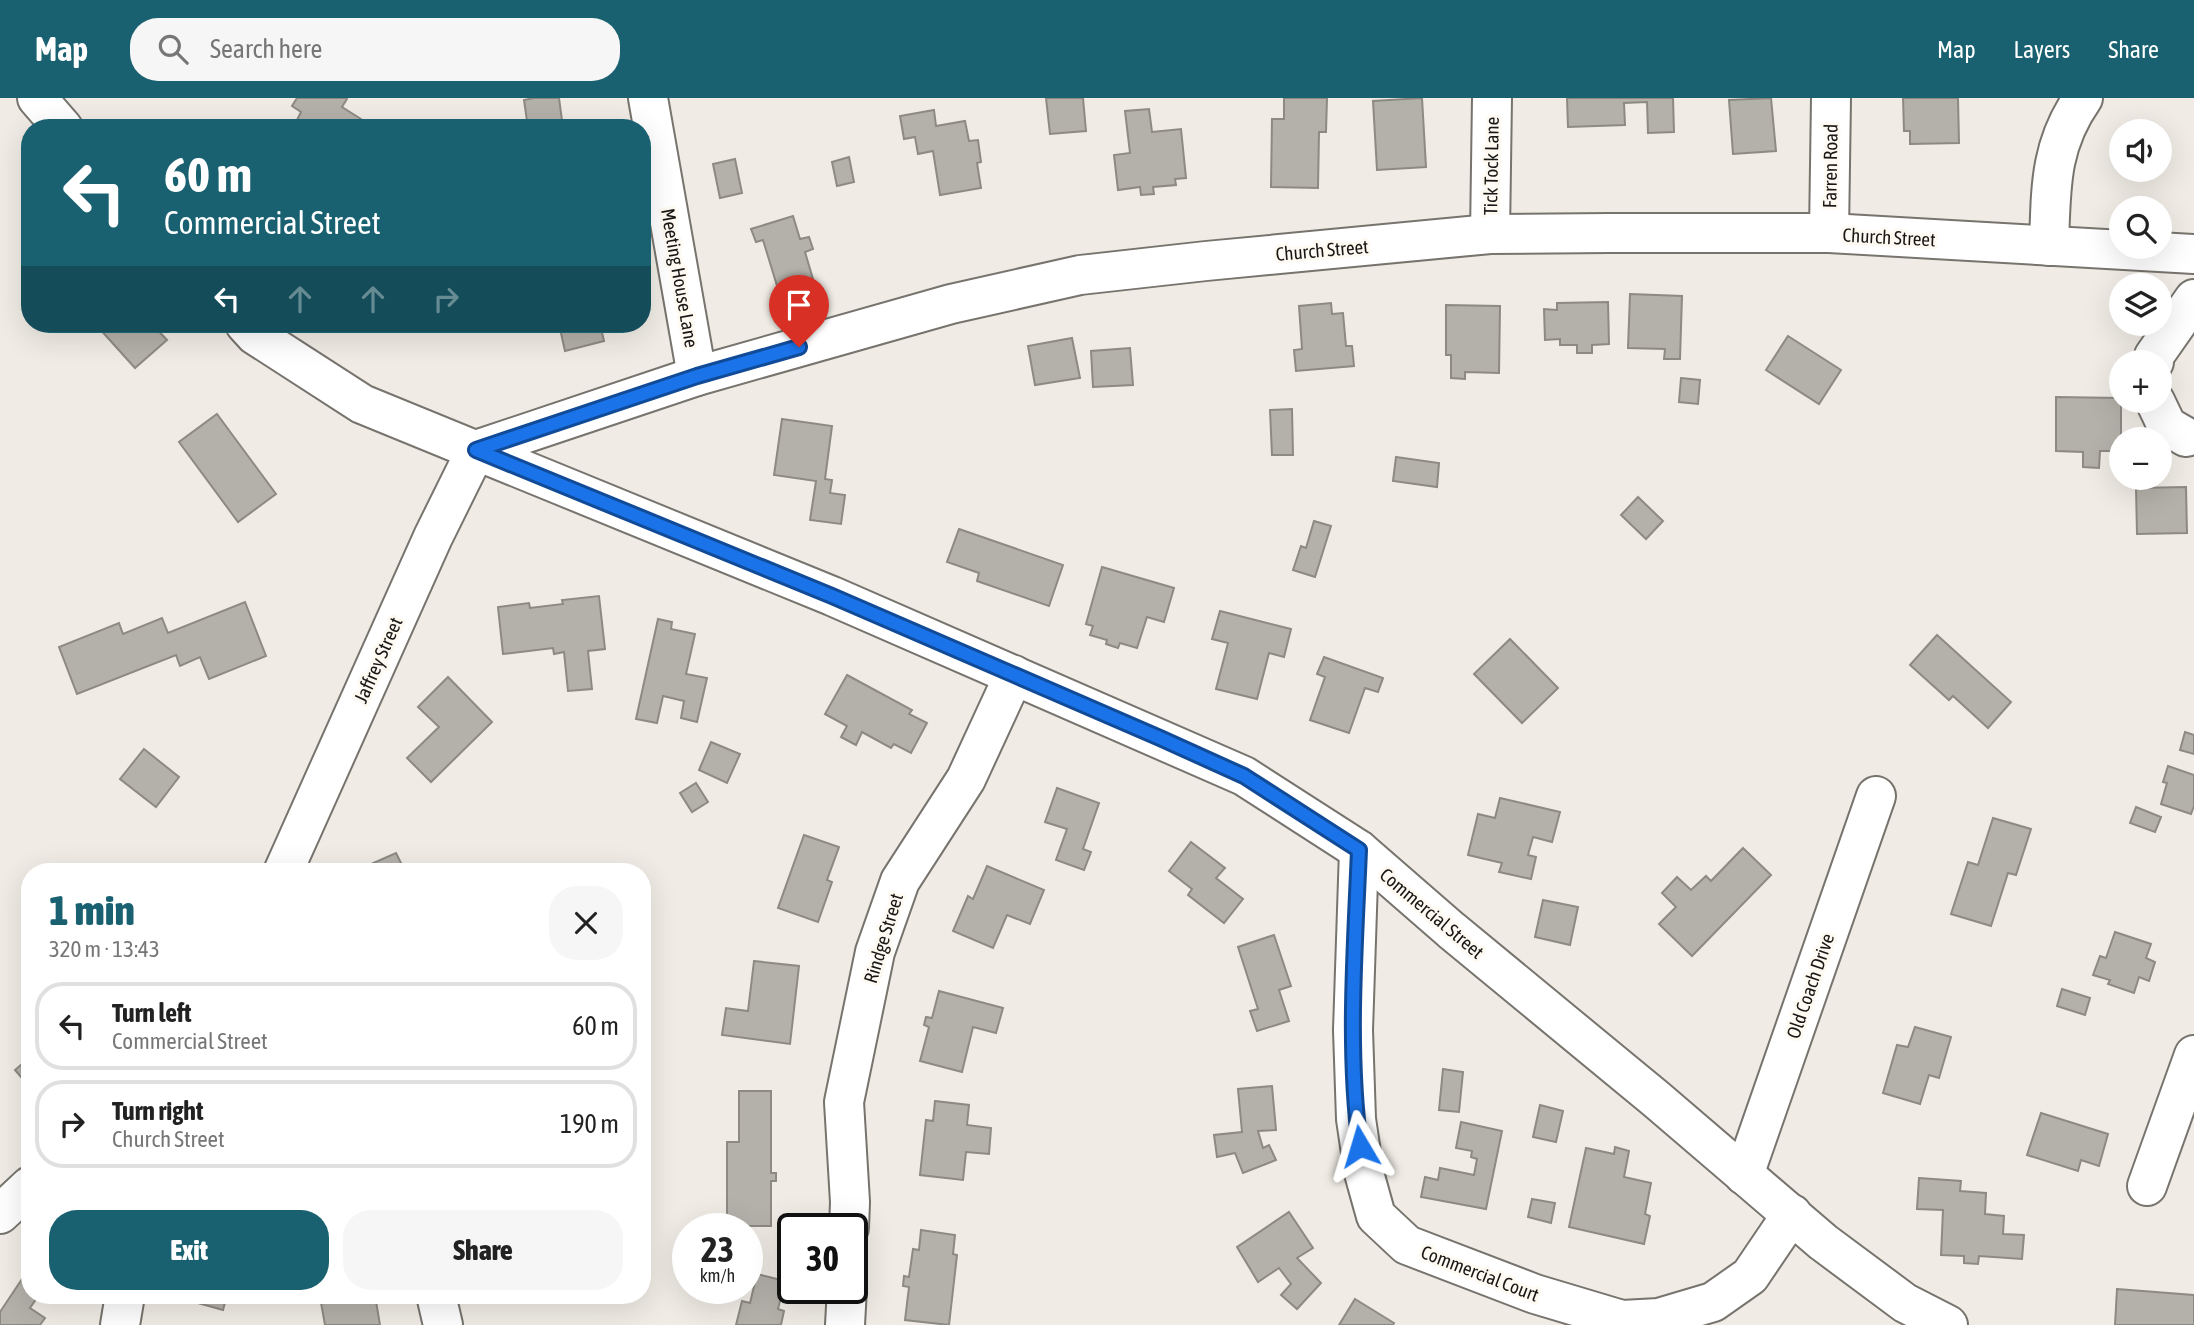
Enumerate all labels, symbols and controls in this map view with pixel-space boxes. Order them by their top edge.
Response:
search box [130,18,620,81]
text: Map [35,30,88,68]
icon: search [154,30,192,68]
text: Search here [210,34,322,64]
text: Map [1937,36,1976,63]
text: Layers [2014,36,2070,63]
text: Share [2108,36,2159,63]
street label: Tick Tock Lane [1479,117,1503,215]
map controls [2109,119,2172,490]
button: sound [2109,119,2172,182]
street label: Farren Road [1818,124,1842,208]
text: 60 m [164,146,252,202]
icon: left [49,147,140,238]
button: search [2109,196,2172,259]
text: Commercial Street [164,204,381,241]
street label: Meeting House Lane [657,207,703,349]
street label: Church Street [1842,224,1936,250]
street label: Church Street [1275,235,1369,265]
button: layers [2109,273,2172,336]
pin [769,275,829,347]
icon: left [208,280,246,318]
icon: ahead [281,280,319,318]
icon: ahead [354,280,392,318]
icon: right [427,280,465,318]
icon: arrive [780,286,818,324]
button: + [2109,350,2172,413]
button: − [2109,427,2172,490]
street label: Jaffrey Street [349,614,407,706]
street label: Commercial Street [1376,863,1488,963]
text: 1 min [49,886,135,934]
button: close [549,886,623,960]
street label: Rindge Street [859,890,907,986]
street label: Old Coach Drive [1782,931,1838,1041]
text: 320 m · 13:43 [49,936,160,962]
text: Turn left [112,998,192,1028]
icon: left [53,1007,91,1045]
text: 60 m [572,1011,619,1041]
text: Commercial Street [112,1028,268,1054]
text: Turn right [112,1096,203,1126]
icon: right [53,1105,91,1143]
text: 190 m [560,1109,619,1139]
position arrow [1323,1109,1397,1183]
text: Church Street [112,1126,225,1152]
button: Exit [49,1210,329,1290]
button: Share [343,1210,623,1290]
speed limit sign: 30 [777,1213,868,1304]
text: 23 [701,1229,734,1269]
street label: Commercial Court [1418,1240,1542,1306]
text: km/h [700,1265,735,1286]

